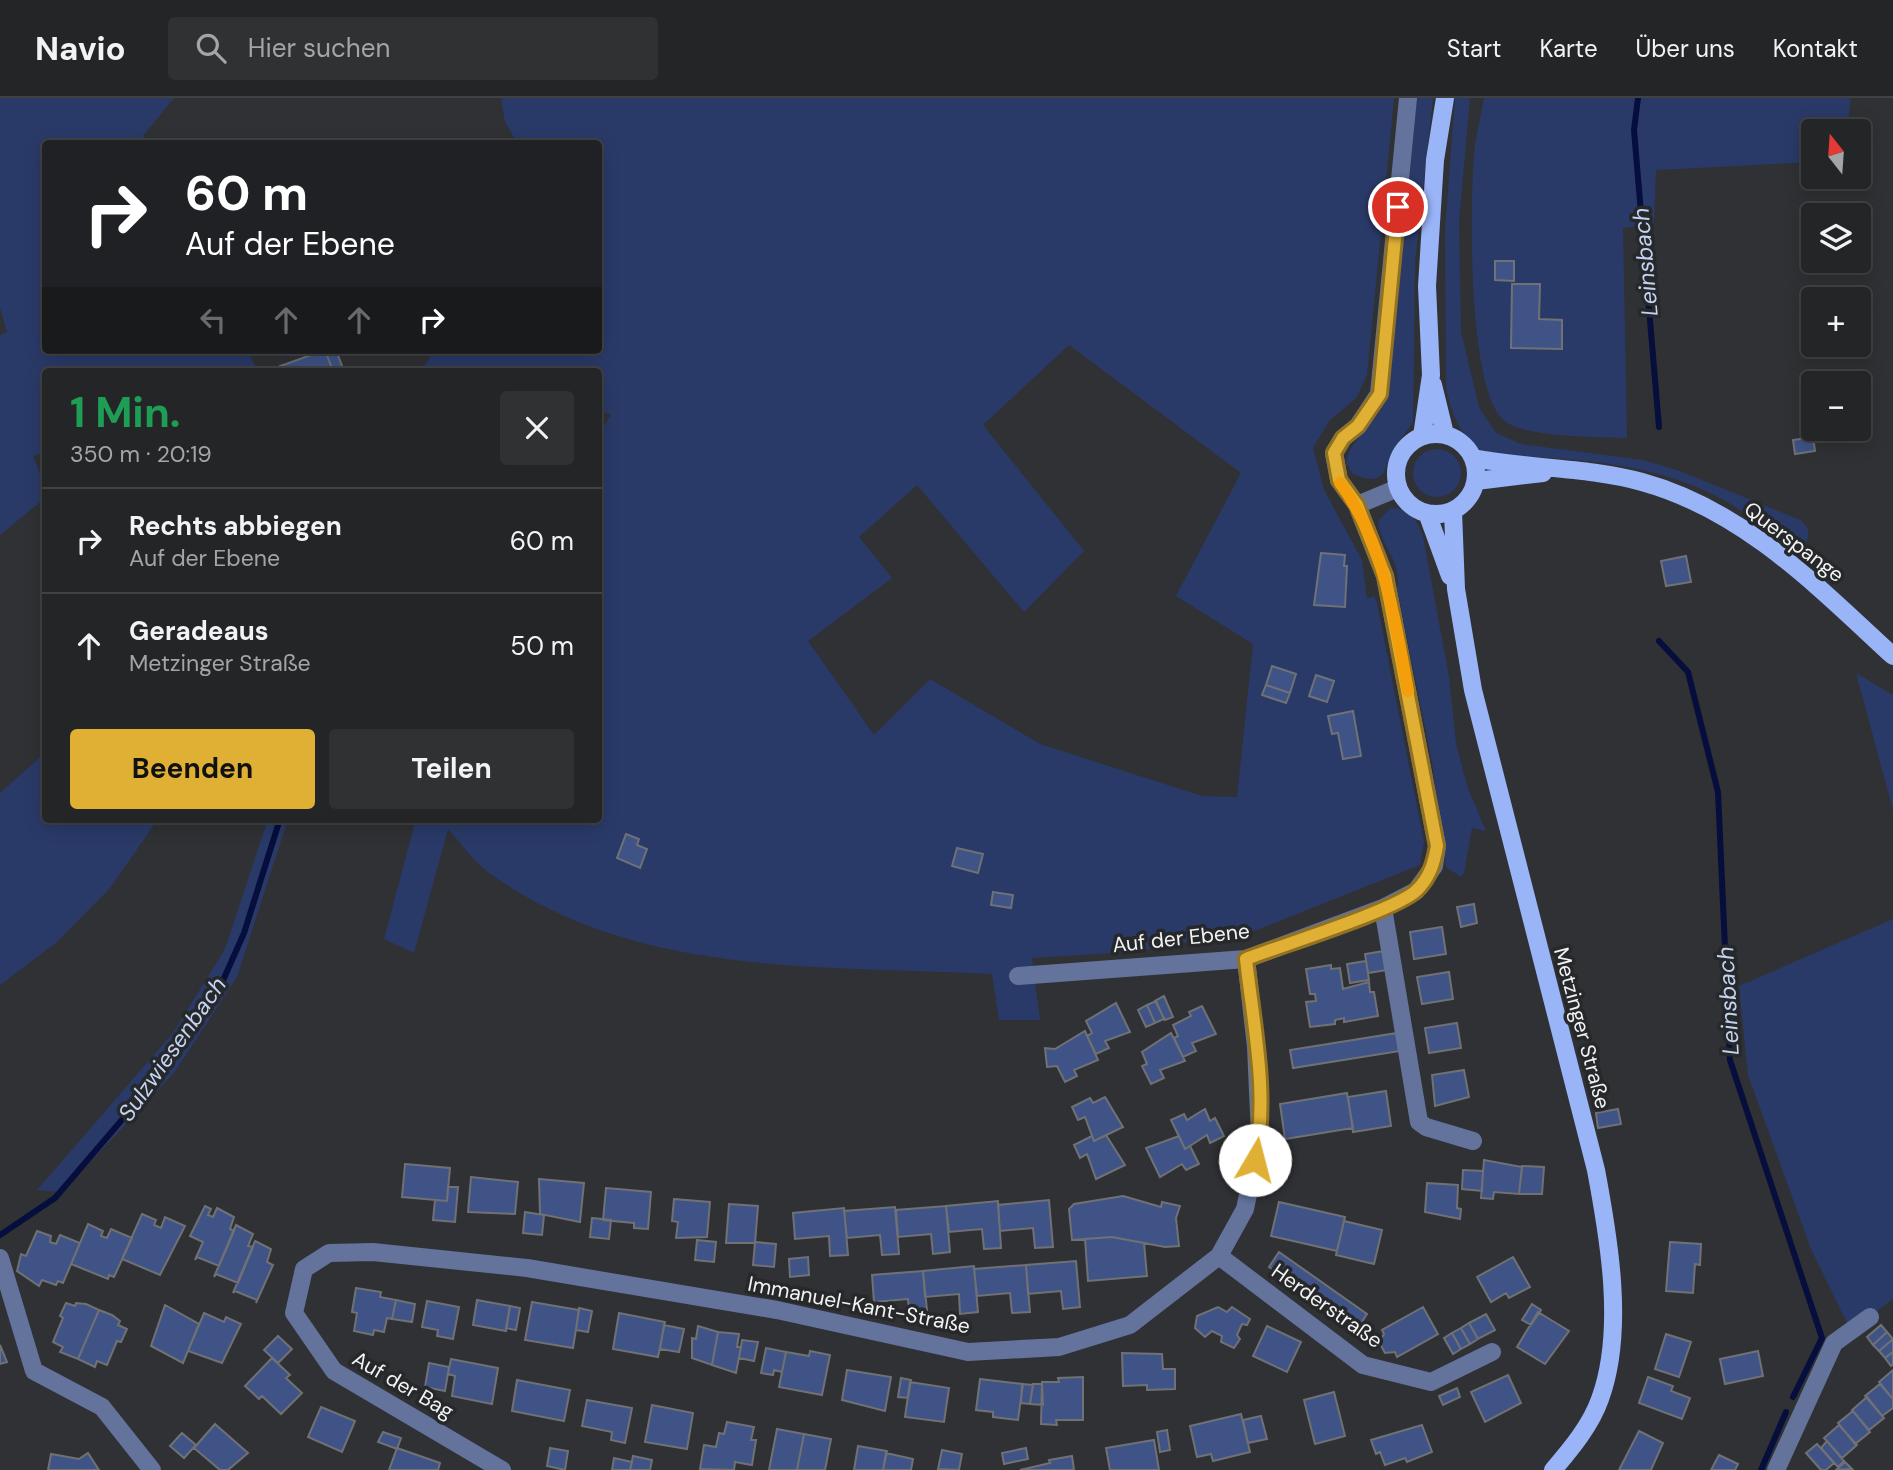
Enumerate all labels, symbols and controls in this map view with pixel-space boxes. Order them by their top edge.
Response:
search box [168,17,658,80]
text: Navio [35,27,126,70]
icon: search [192,29,230,67]
text: Hier suchen [248,31,390,65]
text: Start [1447,33,1501,64]
text: Karte [1539,33,1598,64]
text: Über uns [1636,33,1735,64]
text: Kontakt [1773,33,1858,64]
north arrow [1801,119,1871,189]
map controls [1801,119,1871,441]
text: 60 m [185,161,308,225]
icon: right [70,168,161,259]
pin [1368,177,1428,237]
icon: arrive [1379,188,1417,226]
button: layers [1801,203,1871,273]
water label: Leinsbach [1625,207,1665,317]
text: Auf der Ebene [185,223,395,265]
button: + [1801,287,1871,357]
icon: left [194,301,232,339]
icon: ahead [267,301,305,339]
icon: ahead [340,301,378,339]
icon: right [413,301,451,339]
button: − [1801,371,1871,441]
text: 1 Min. [70,385,180,440]
button: close [500,391,574,465]
text: 350 m · 20:19 [70,439,212,469]
street label: Querspange [1738,495,1850,589]
text: Rechts abbiegen [129,509,342,543]
icon: right [70,522,108,560]
text: 60 m [510,524,574,558]
text: Auf der Ebene [129,543,280,573]
text: Geradeaus [129,614,269,648]
icon: ahead [70,627,108,665]
text: 50 m [510,629,574,663]
text: Metzinger Straße [129,648,311,678]
button: Beenden [70,729,315,809]
button: Teilen [329,729,574,809]
street label: Auf der Ebene [1111,917,1251,959]
street label: Metzinger Straße [1547,944,1617,1112]
water label: Leinsbach [1710,946,1746,1056]
water label: Sulzwiesenbach [111,971,233,1127]
position arrow [1218,1123,1292,1197]
street label: Herderstraße [1266,1257,1388,1355]
street label: Immanuel-Kant-Straße [745,1270,973,1340]
street label: Auf der Bag [347,1345,459,1425]

